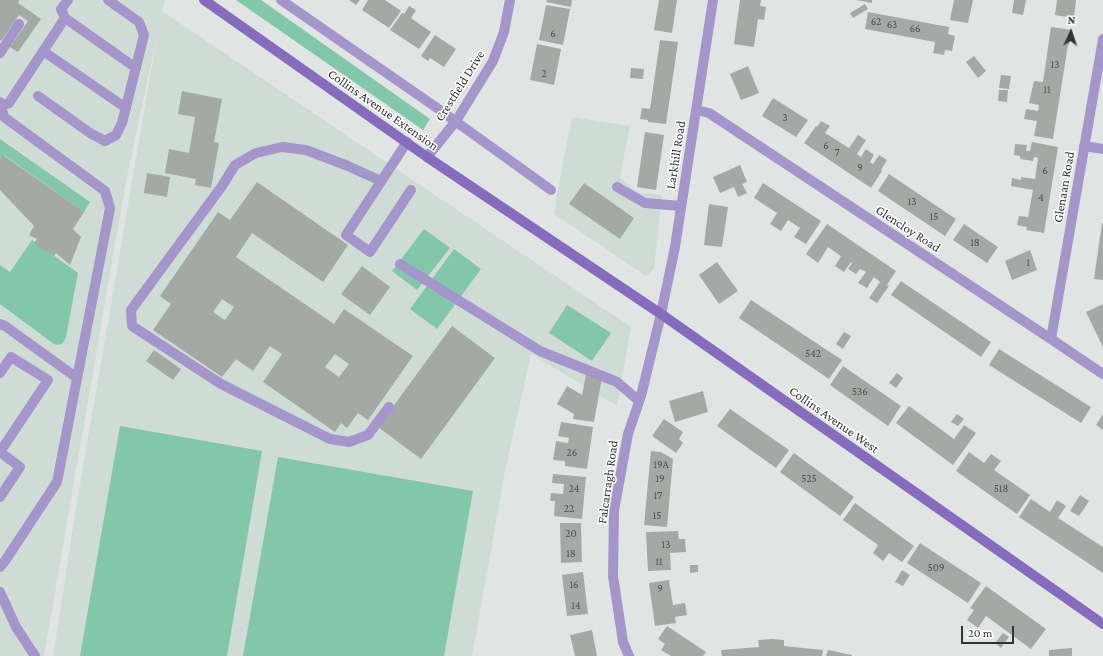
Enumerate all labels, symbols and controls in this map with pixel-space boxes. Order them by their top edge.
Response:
north arrow [1051,12,1091,52]
text: N [1068,14,1076,26]
house number: 62 [871,15,881,29]
house number: 63 [887,18,897,32]
house number: 66 [909,22,921,36]
house number: 6 [550,27,556,41]
street label: Crestfield Drive [432,48,488,124]
house number: 13 [1051,58,1059,72]
street label: Collins Avenue Extension [325,66,441,154]
house number: 2 [541,67,547,81]
house number: 11 [1043,83,1051,97]
house number: 3 [782,111,788,125]
street label: Larkhill Road [663,120,689,190]
house number: 6 [823,139,829,153]
house number: 7 [834,146,840,160]
street label: Glenaan Road [1050,150,1078,224]
house number: 9 [857,161,863,175]
house number: 6 [1042,164,1048,178]
house number: 4 [1038,191,1044,205]
house number: 13 [908,195,916,209]
street label: Glencloy Road [873,202,943,256]
house number: 15 [930,210,938,224]
house number: 18 [970,236,980,250]
house number: 1 [1026,256,1030,270]
house number: 542 [805,347,821,361]
street label: Collins Avenue West [786,383,882,457]
house number: 536 [852,385,868,399]
street label: Falcarragh Road [594,439,622,525]
house number: 26 [567,446,577,460]
house number: 19A [653,458,669,472]
house number: 19 [655,472,665,486]
house number: 525 [801,472,817,486]
house number: 24 [569,482,579,496]
house number: 518 [994,482,1008,496]
house number: 17 [654,489,662,503]
house number: 22 [564,502,574,516]
house number: 15 [653,509,661,523]
house number: 20 [565,527,577,541]
house number: 13 [662,538,670,552]
house number: 18 [566,547,576,561]
house number: 11 [655,555,663,569]
house number: 509 [928,561,944,575]
house number: 16 [569,578,579,592]
house number: 9 [657,582,663,596]
house number: 14 [571,599,581,613]
scale bar [963,618,1016,644]
text: 20 m [968,626,992,640]

